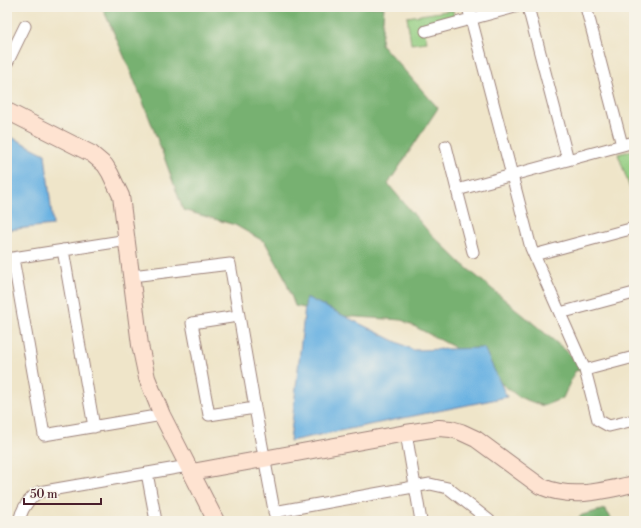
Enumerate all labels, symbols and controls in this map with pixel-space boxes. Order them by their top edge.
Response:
scale bar [24,480,101,506]
text: 50 m [30,487,58,502]

